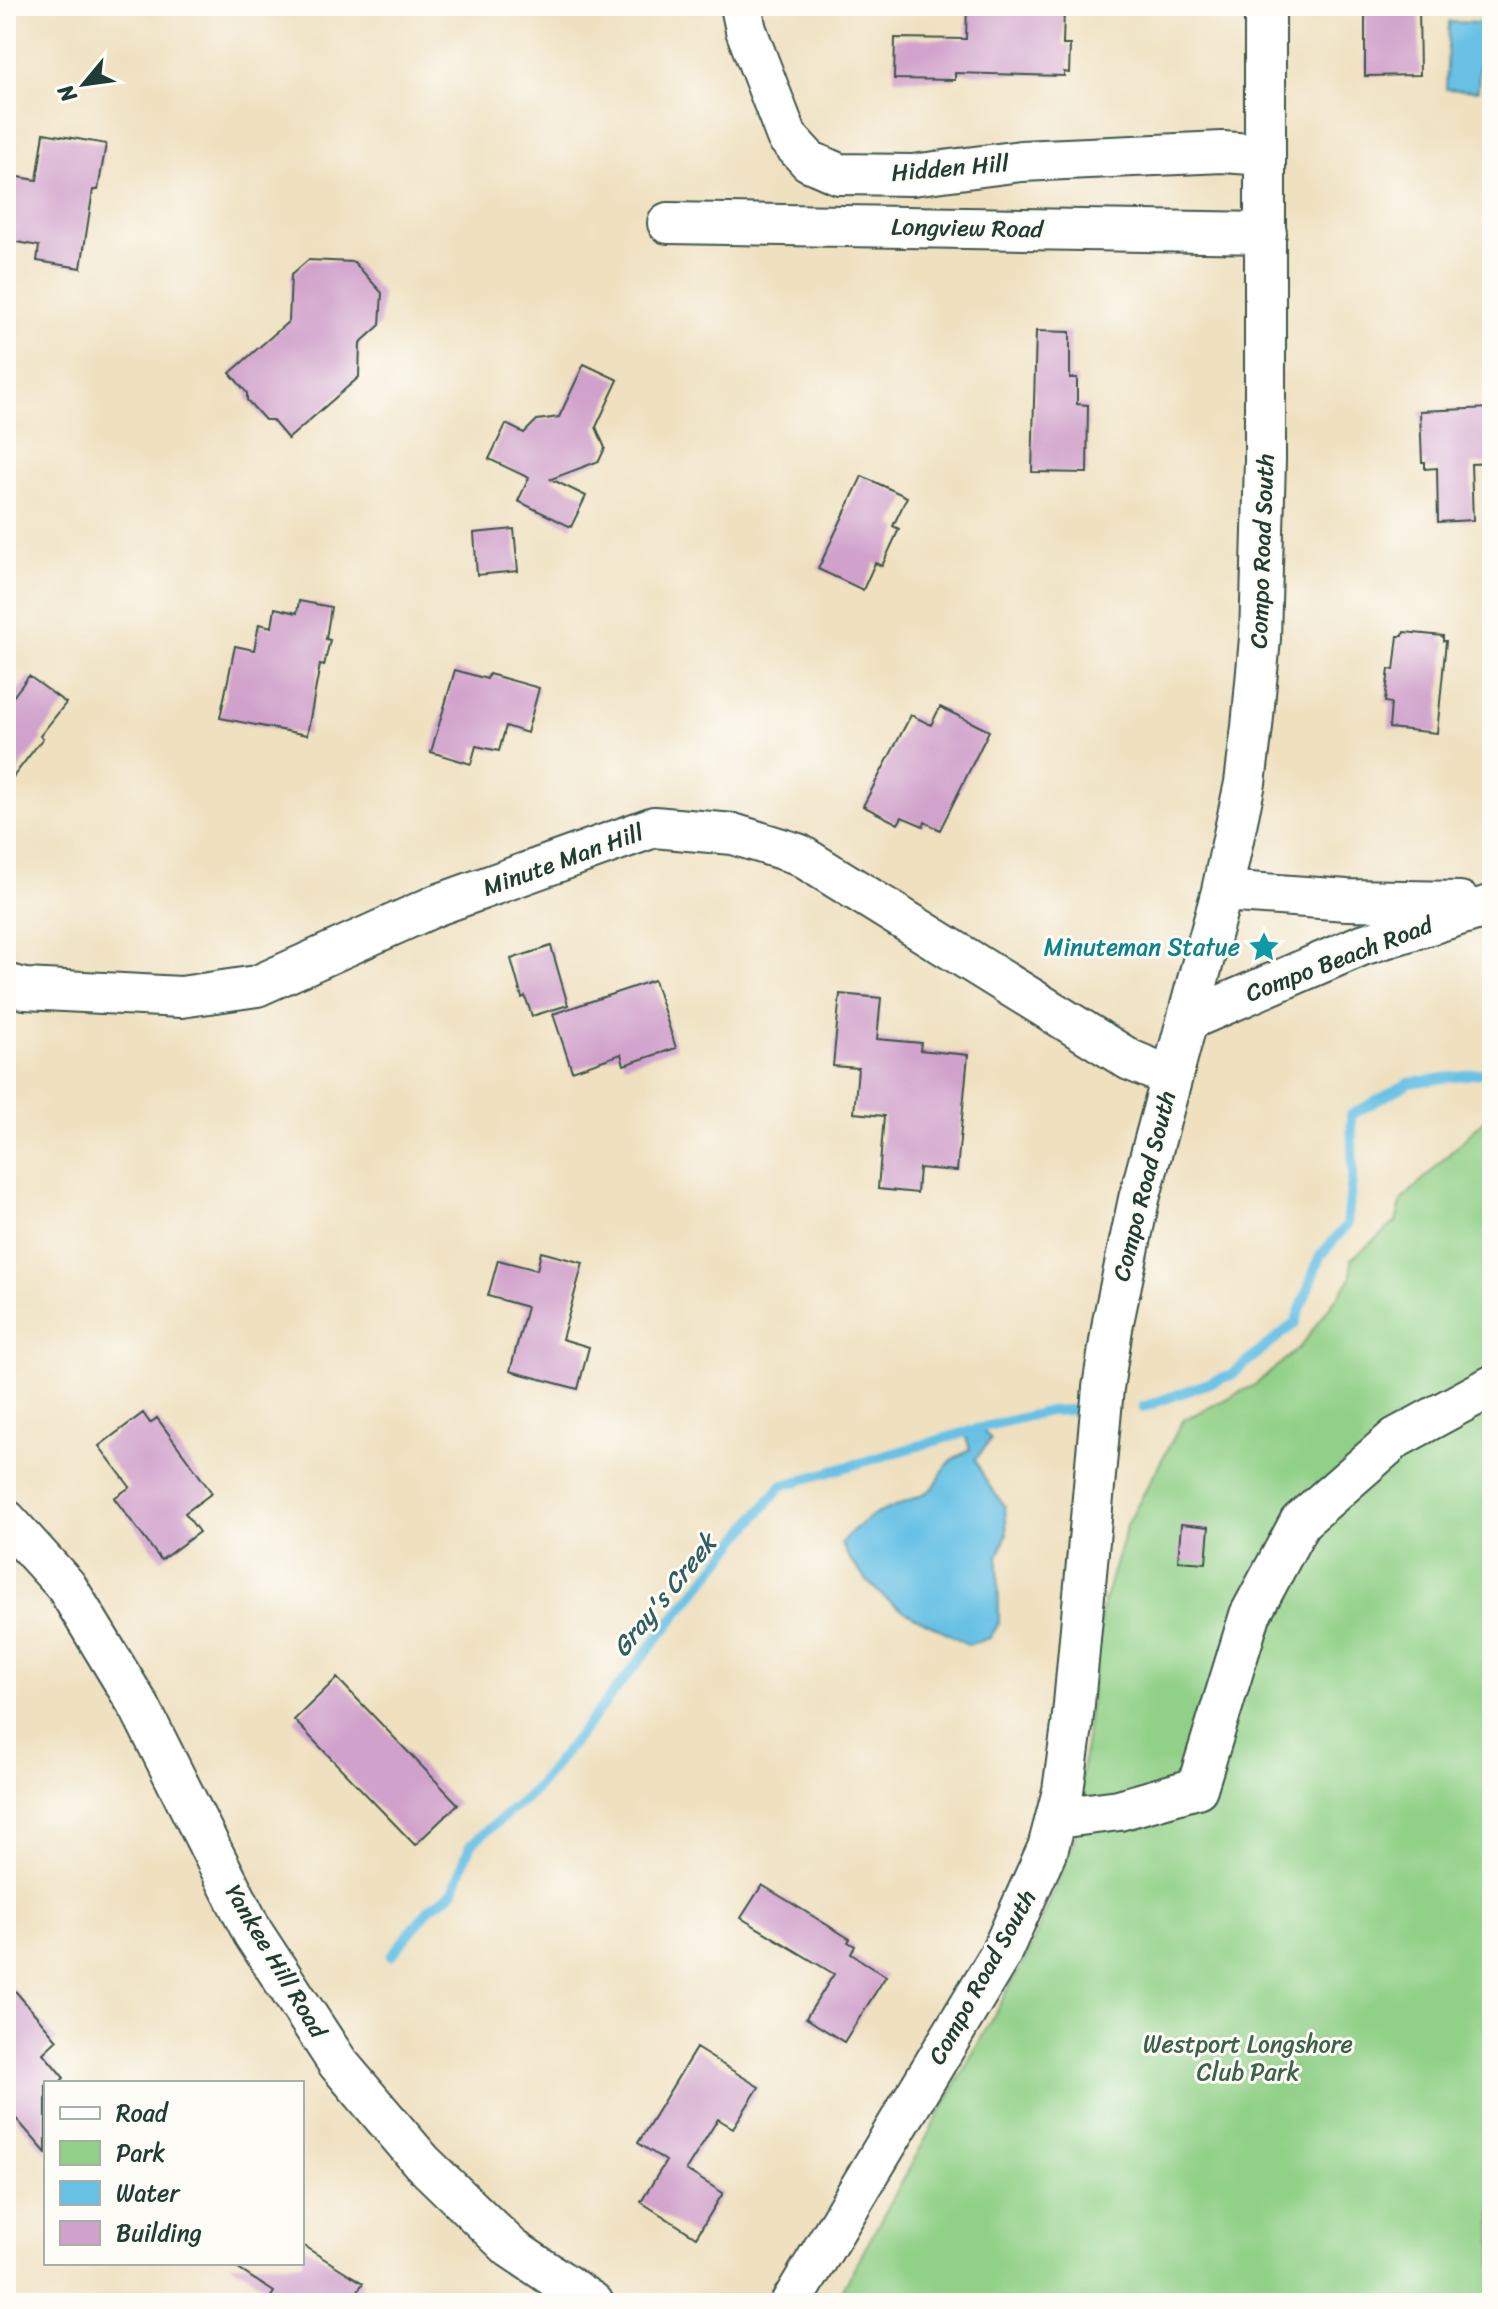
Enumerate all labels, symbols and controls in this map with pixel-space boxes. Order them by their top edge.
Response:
north arrow [44,44,124,124]
text: N [46,77,88,110]
street label: Hidden Hill [889,142,1012,194]
street label: Longview Road [891,206,1045,250]
street label: Compo Road South [1238,453,1286,649]
street label: Minute Man Hill [477,811,650,909]
street label: Compo Beach Road [1239,903,1440,1014]
place label: Minuteman Statue [1044,926,1240,968]
place icon: Minuteman Statue [1247,930,1281,964]
street label: Compo Road South [1100,1086,1188,1286]
water label: Gray's Creek [600,1521,730,1667]
street label: Yankee Hill Road [213,1876,339,2047]
street label: Compo Road South [916,1882,1048,2072]
park label: Westport Longshore Club Park [1143,2023,1353,2093]
legend [44,2081,304,2265]
text: Road [116,2092,170,2134]
text: Park [116,2132,165,2174]
text: Water [116,2172,181,2214]
text: Building [116,2212,202,2254]

